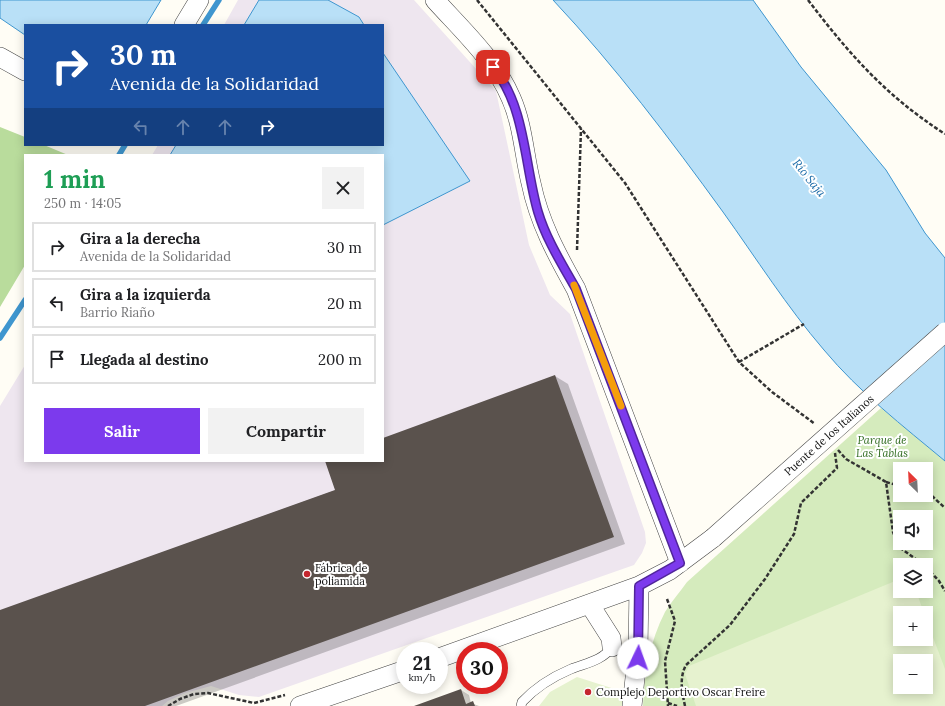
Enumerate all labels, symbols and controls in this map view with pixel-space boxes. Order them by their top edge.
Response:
text: 30 m [110,37,177,73]
icon: right [44,40,96,92]
pin [476,50,510,84]
icon: arrive [482,56,504,78]
text: Avenida de la Solidaridad [110,72,319,95]
icon: left [130,116,152,138]
icon: ahead [172,116,194,138]
icon: ahead [214,116,236,138]
icon: right [256,116,278,138]
water label: Río Saja [790,156,829,200]
text: 1 min [44,164,105,195]
button: close [322,167,364,209]
text: 250 m · 14:05 [44,195,121,212]
text: Gira a la derecha [80,229,200,248]
icon: right [46,236,68,258]
text: 30 m [327,238,362,257]
text: Avenida de la Solidaridad [80,248,231,265]
text: Gira a la izquierda [80,285,211,304]
icon: left [46,292,68,314]
text: 20 m [327,294,362,313]
text: Barrio Riaño [80,304,155,321]
icon: arrive [46,348,68,370]
text: Llegada al destino [80,350,209,369]
text: 200 m [318,350,362,369]
street label: Puente de los Italianos [781,392,877,479]
button: Salir [44,408,200,454]
button: Compartir [208,408,364,454]
park label: Parque de Las Tablas [856,433,908,460]
north arrow [893,462,933,502]
map controls [893,462,933,694]
button: sound [893,510,933,550]
button: layers [893,558,933,598]
place label: Fábrica de poliamida [315,561,367,588]
marker: Fábrica de poliamida [302,569,312,579]
button: + [893,606,933,646]
position arrow [617,637,659,679]
speed limit sign: 30 [456,642,508,694]
text: 21 [413,650,431,675]
button: − [893,654,933,694]
text: km/h [408,671,436,684]
place label: Complejo Deportivo Oscar Freire [596,685,765,699]
marker: Complejo Deportivo Oscar Freire [583,687,593,697]

